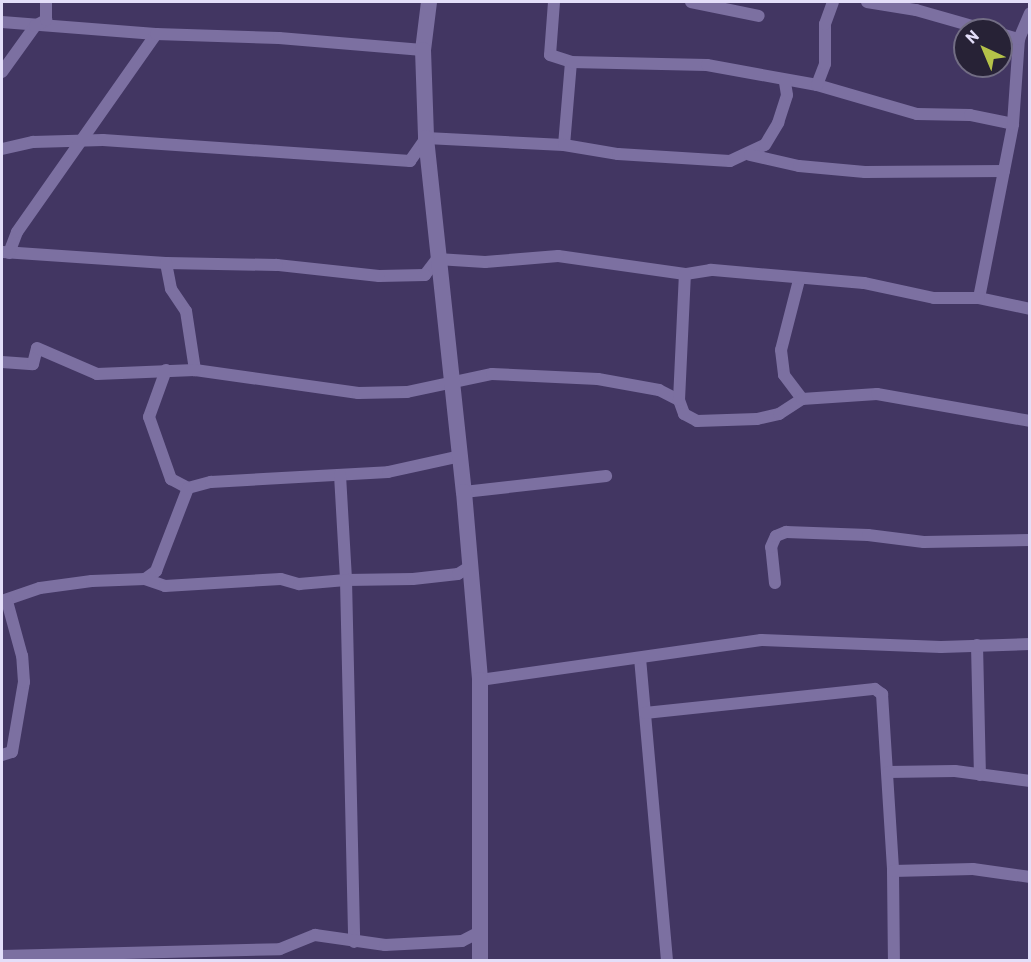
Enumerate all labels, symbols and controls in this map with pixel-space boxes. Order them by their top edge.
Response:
north arrow [953,18,1013,78]
text: N [961,26,982,47]

